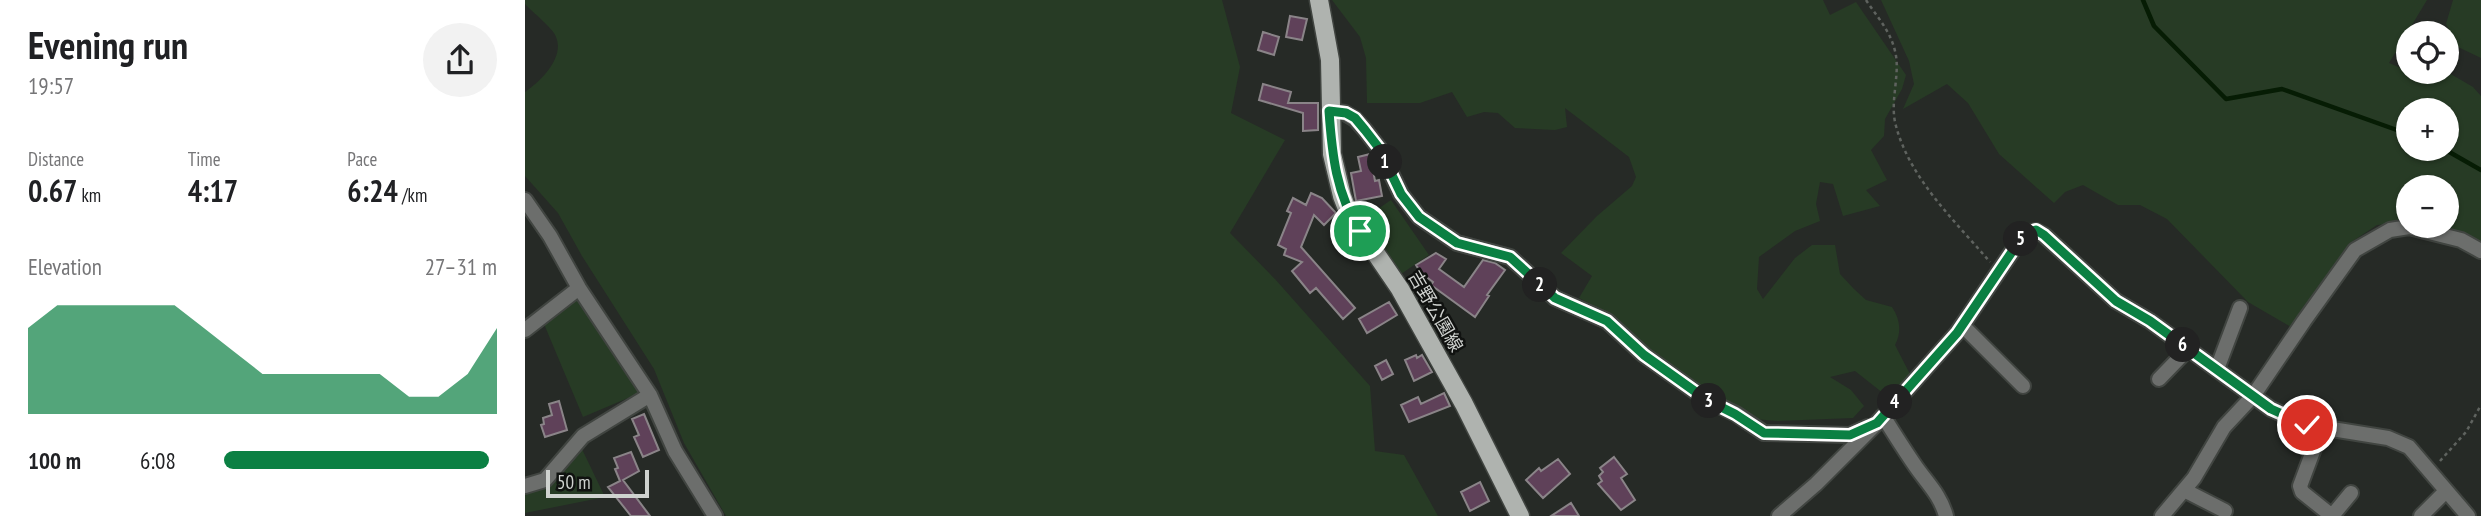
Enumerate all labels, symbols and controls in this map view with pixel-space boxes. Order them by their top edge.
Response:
text: Evening run [28,20,188,69]
map controls [2396,21,2459,238]
button: locate [2396,21,2459,84]
button: share [423,23,497,97]
text: 19:57 [28,71,74,100]
button: + [2396,98,2459,161]
pin: 1 [1367,144,1403,180]
text: Distance [28,147,84,171]
text: Time [188,147,221,171]
text: Pace [347,147,377,171]
text: 1 [1380,149,1389,173]
text: 0.67 [28,171,77,210]
text: 4:17 [188,171,238,210]
text: 6:24 [347,171,398,210]
button: − [2396,175,2459,238]
text: km [77,183,101,207]
text: /km [398,183,427,207]
pin [1330,201,1390,261]
icon: arrive [1341,212,1379,250]
pin: 5 [2003,222,2039,256]
text: 5 [2016,226,2025,250]
text: Elevation [28,252,102,281]
text: 27–31 m [425,252,497,281]
street label: 吉野公園線 [1404,266,1468,356]
pin: 2 [1523,268,1557,302]
text: 2 [1535,272,1544,296]
pin: 6 [2165,328,2201,362]
text: 6 [2178,332,2187,356]
pin: 3 [1691,384,1727,418]
pin: 4 [1877,384,1913,420]
text: 3 [1704,388,1713,412]
text: 4 [1890,389,1899,413]
pin [2277,395,2337,455]
icon: check [2288,406,2326,444]
text: 100 m [28,446,81,475]
text: 6:08 [140,446,176,475]
scale bar [546,467,649,499]
text: 50 m [557,470,591,494]

